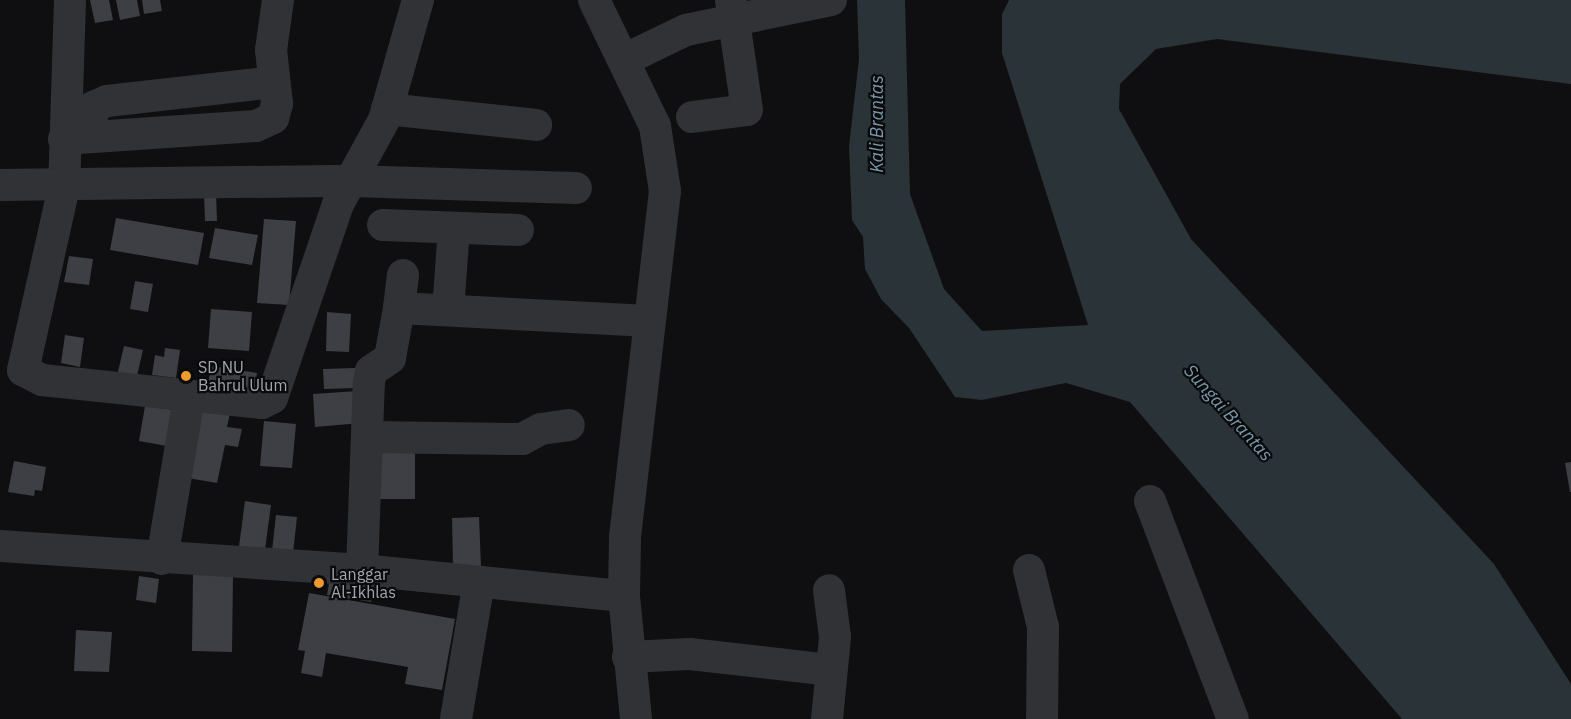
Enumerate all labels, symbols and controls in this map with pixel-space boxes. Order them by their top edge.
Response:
water label: Kali Brantas [866,75,888,173]
place label: SD NU Bahrul Ulum [198,357,287,395]
water label: Sungai Brantas [1179,360,1277,466]
marker: SD NU Bahrul Ulum [179,369,193,383]
place label: Langgar Al-Ikhlas [331,564,396,602]
marker: Langgar Al-Ikhlas [312,576,326,590]

